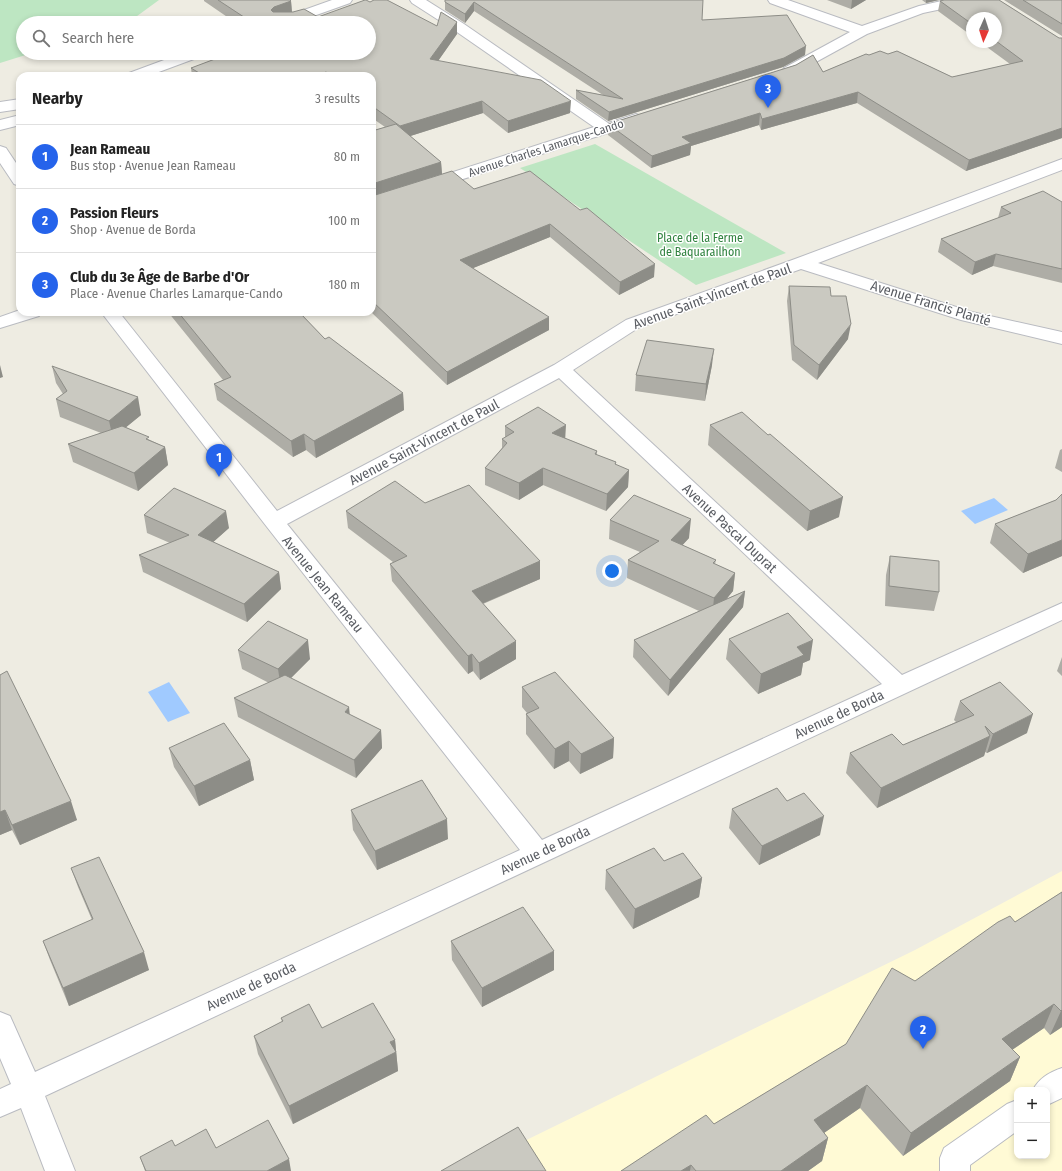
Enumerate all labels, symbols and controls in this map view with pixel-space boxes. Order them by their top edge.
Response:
north arrow [966,12,1002,48]
search box [16,16,376,60]
icon: search [30,27,52,49]
text: Search here [62,29,134,47]
pin: 3 [755,75,781,108]
text: Nearby [32,88,83,109]
text: 3 results [315,91,360,106]
street label: Avenue Charles Lamarque-Cando [467,116,625,180]
text: Jean Rameau [70,140,150,158]
text: 1 [42,149,48,164]
text: 80 m [334,149,360,164]
text: Bus stop · Avenue Jean Rameau [70,158,236,173]
text: Passion Fleurs [70,204,159,222]
text: 2 [42,213,48,228]
text: 100 m [328,213,360,228]
text: Shop · Avenue de Borda [70,222,196,237]
park label: Place de la Ferme de Baquarailhon [657,231,743,259]
street label: Avenue Saint-Vincent de Paul [631,260,794,333]
text: Club du 3e Âge de Barbe d'Or [70,268,249,286]
text: 3 [42,277,48,292]
text: 180 m [329,277,360,292]
street label: Avenue Francis Planté [869,277,993,330]
text: Place · Avenue Charles Lamarque-Cando [70,286,283,301]
street label: Avenue Saint-Vincent de Paul [347,396,502,489]
pin: 1 [206,444,232,477]
street label: Avenue Pascal Duprat [679,480,781,577]
street label: Avenue Jean Rameau [278,532,367,636]
your location [602,561,622,581]
street label: Avenue de Borda [792,686,887,743]
street label: Avenue de Borda [498,822,593,879]
street label: Avenue de Borda [204,958,299,1015]
pin: 2 [910,1016,936,1049]
map controls [1014,1087,1050,1159]
button: + [1014,1087,1050,1123]
button: − [1014,1123,1050,1159]

